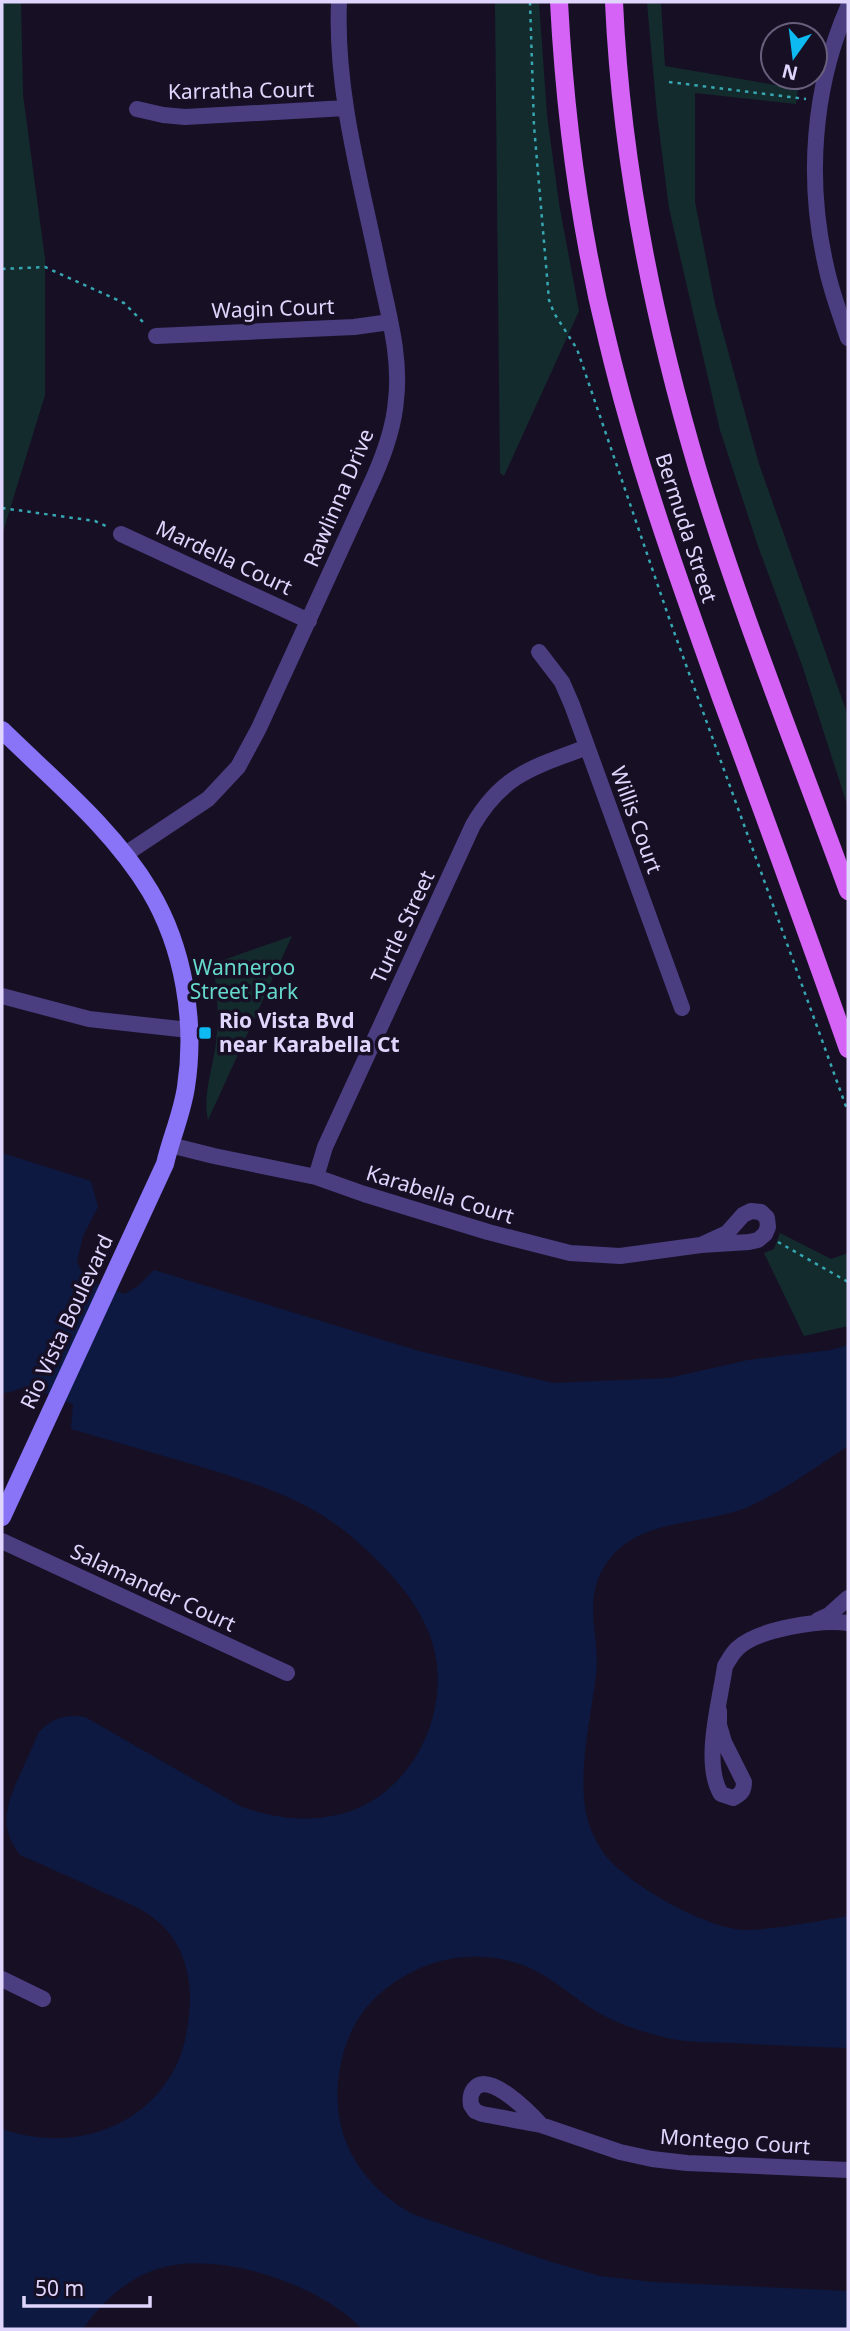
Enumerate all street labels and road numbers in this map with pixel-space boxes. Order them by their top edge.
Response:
street label: Karratha Court [167,75,315,105]
street label: Wagin Court [211,292,335,324]
street label: Rawlinna Drive [296,424,380,571]
street label: Bermuda Street [650,449,724,606]
street label: Mardella Court [152,513,297,601]
street label: Willis Court [605,762,669,877]
street label: Turtle Street [364,865,441,987]
street label: Karabella Court [363,1158,518,1230]
street label: Rio Vista Boulevard [13,1230,119,1413]
street label: Salamander Court [66,1537,241,1638]
street label: Montego Court [659,2122,811,2160]

